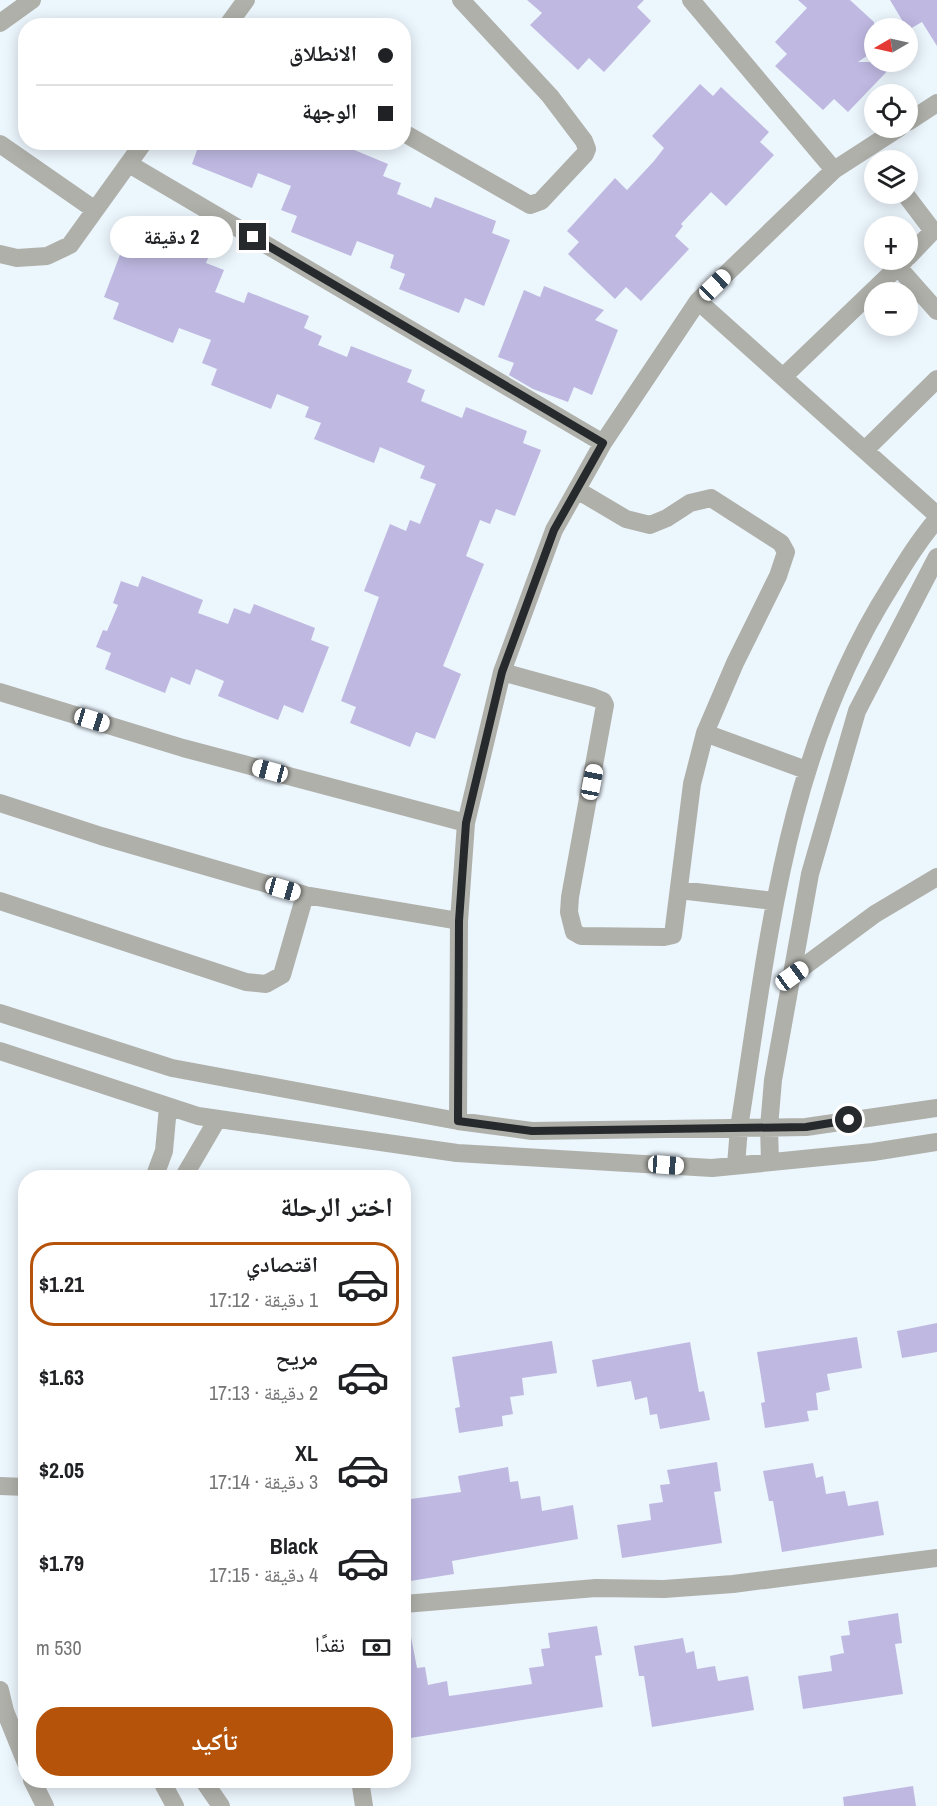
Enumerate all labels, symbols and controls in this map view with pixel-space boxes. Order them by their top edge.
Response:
north arrow [864,18,918,72]
map controls [864,18,918,336]
text: الانطلاق [289,38,357,68]
button: locate [864,84,918,138]
text: الوجهة [302,96,357,126]
button: layers [864,150,918,204]
callout: 2 دقيقة [109,216,232,258]
button: + [864,216,918,270]
text: 2 دقيقة [144,223,199,250]
route end [239,223,266,250]
car [696,266,734,304]
button: − [864,282,918,336]
car [72,706,112,734]
car [250,758,290,784]
car [580,763,604,801]
car [263,875,303,903]
car [772,958,812,994]
route start [835,1106,862,1133]
car [647,1155,685,1175]
text: اختر الرحلة [280,1188,393,1224]
text: اقتصادي [246,1249,318,1279]
icon: car [336,1257,390,1311]
text: $1.21 [39,1269,84,1299]
text: 1 دقيقة · 17:12 [209,1286,318,1313]
text: مريح [275,1342,318,1372]
icon: car [336,1350,390,1404]
text: $1.63 [39,1362,84,1392]
text: 2 دقيقة · 17:13 [209,1379,318,1406]
text: XL [295,1438,318,1468]
icon: car [336,1443,390,1497]
text: $2.05 [39,1455,84,1485]
text: 3 دقيقة · 17:14 [209,1468,318,1495]
text: Black [270,1531,318,1561]
icon: car [336,1536,390,1590]
text: $1.79 [39,1548,84,1578]
text: 4 دقيقة · 17:15 [209,1561,318,1588]
text: نقدًا [315,1629,345,1659]
icon: cash [360,1631,393,1664]
text: 530 m [36,1634,82,1661]
button: تأكيد [36,1707,393,1776]

